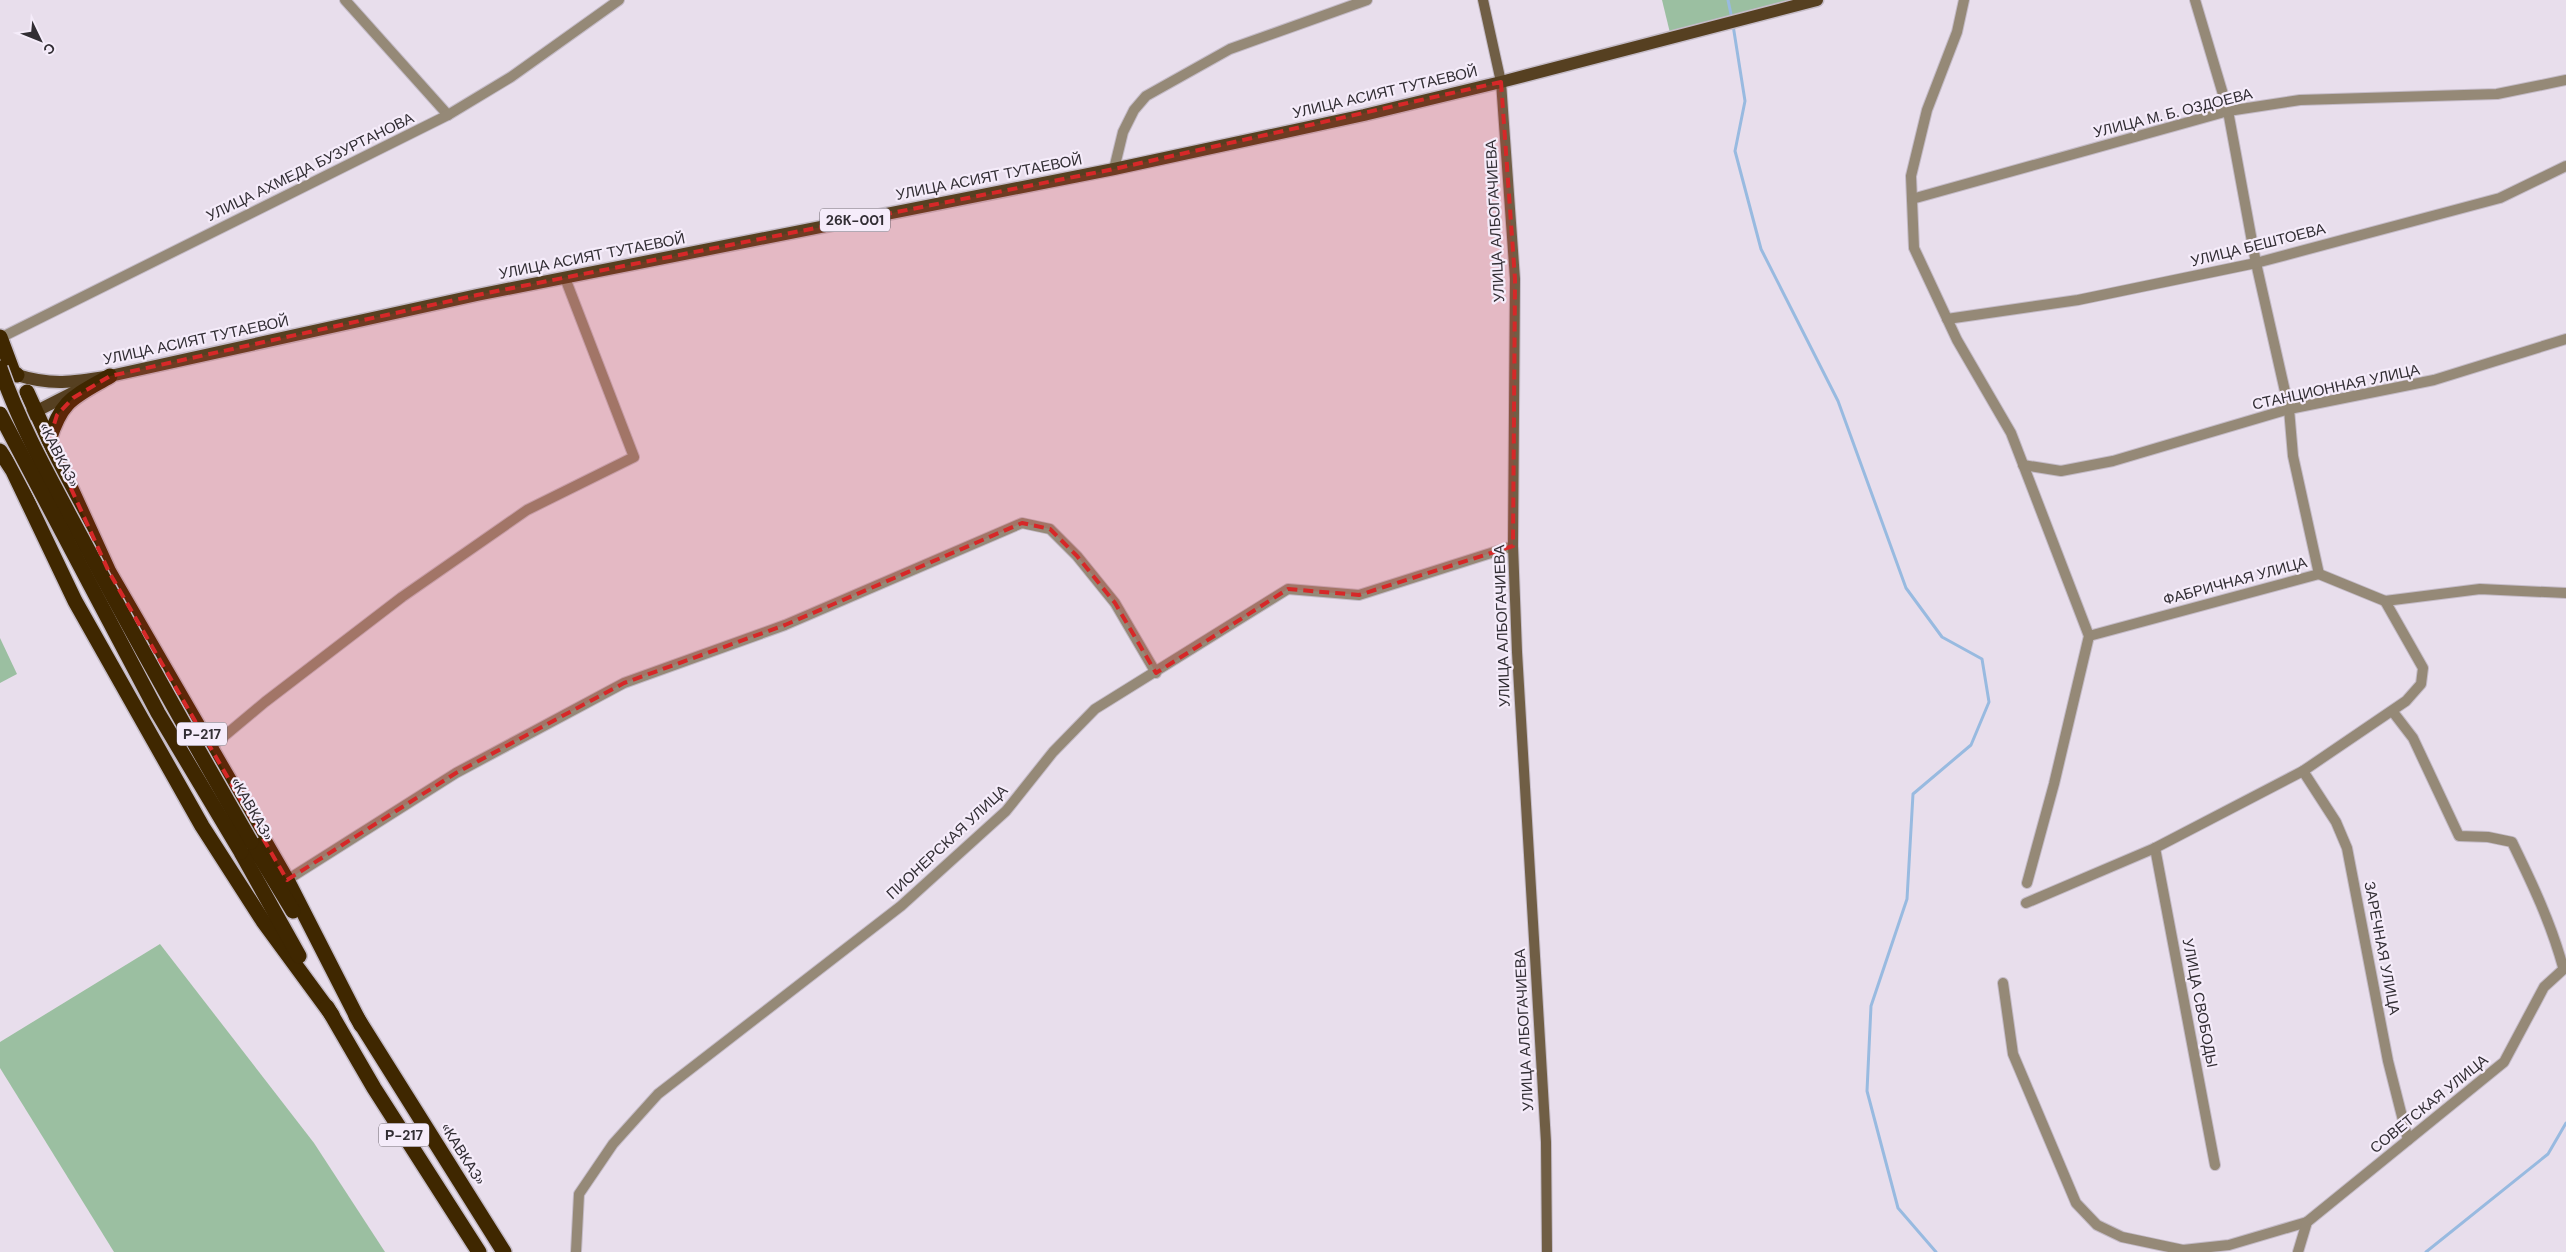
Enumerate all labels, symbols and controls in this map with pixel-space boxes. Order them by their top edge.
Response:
north arrow [15,15,65,65]
text: С [39,39,60,59]
street label: УЛИЦА АСИЯТ ТУТАЕВОЙ [1291,61,1479,123]
street label: УЛИЦА М. Б. ОЗДОЕВА [2091,84,2255,142]
street label: УЛИЦА АХМЕДА БУЗУРТАНОВА [203,108,417,226]
street label: УЛИЦА АЛБОГАЧИЕВА [1481,139,1509,303]
street label: УЛИЦА АСИЯТ ТУТАЕВОЙ [894,149,1084,205]
road number: 26К-001 [820,208,890,232]
street label: УЛИЦА БЕШТОЕВА [2189,219,2327,271]
street label: УЛИЦА АСИЯТ ТУТАЕВОЙ [497,228,687,284]
street label: УЛИЦА АСИЯТ ТУТАЕВОЙ [101,311,291,369]
street label: СТАНЦИОННАЯ УЛИЦА [2250,359,2422,415]
street label: «КАВКАЗ» [34,419,84,491]
street label: УЛИЦА АЛБОГАЧИЕВА [1489,544,1515,708]
street label: ФАБРИЧНАЯ УЛИЦА [2161,552,2309,610]
road number: Р-217 [177,722,227,746]
street label: «КАВКАЗ» [226,774,278,844]
street label: ПИОНЕРСКАЯ УЛИЦА [882,780,1012,904]
street label: ЗАРЕЧНАЯ УЛИЦА [2359,880,2405,1016]
street label: УЛИЦА СВОБОДЫ [2178,937,2222,1069]
street label: УЛИЦА АЛБОГАЧИЕВА [1510,948,1538,1112]
street label: СОВЕТСКАЯ УЛИЦА [2366,1050,2492,1158]
street label: «КАВКАЗ» [436,1119,490,1189]
road number: Р-217 [379,1124,429,1146]

